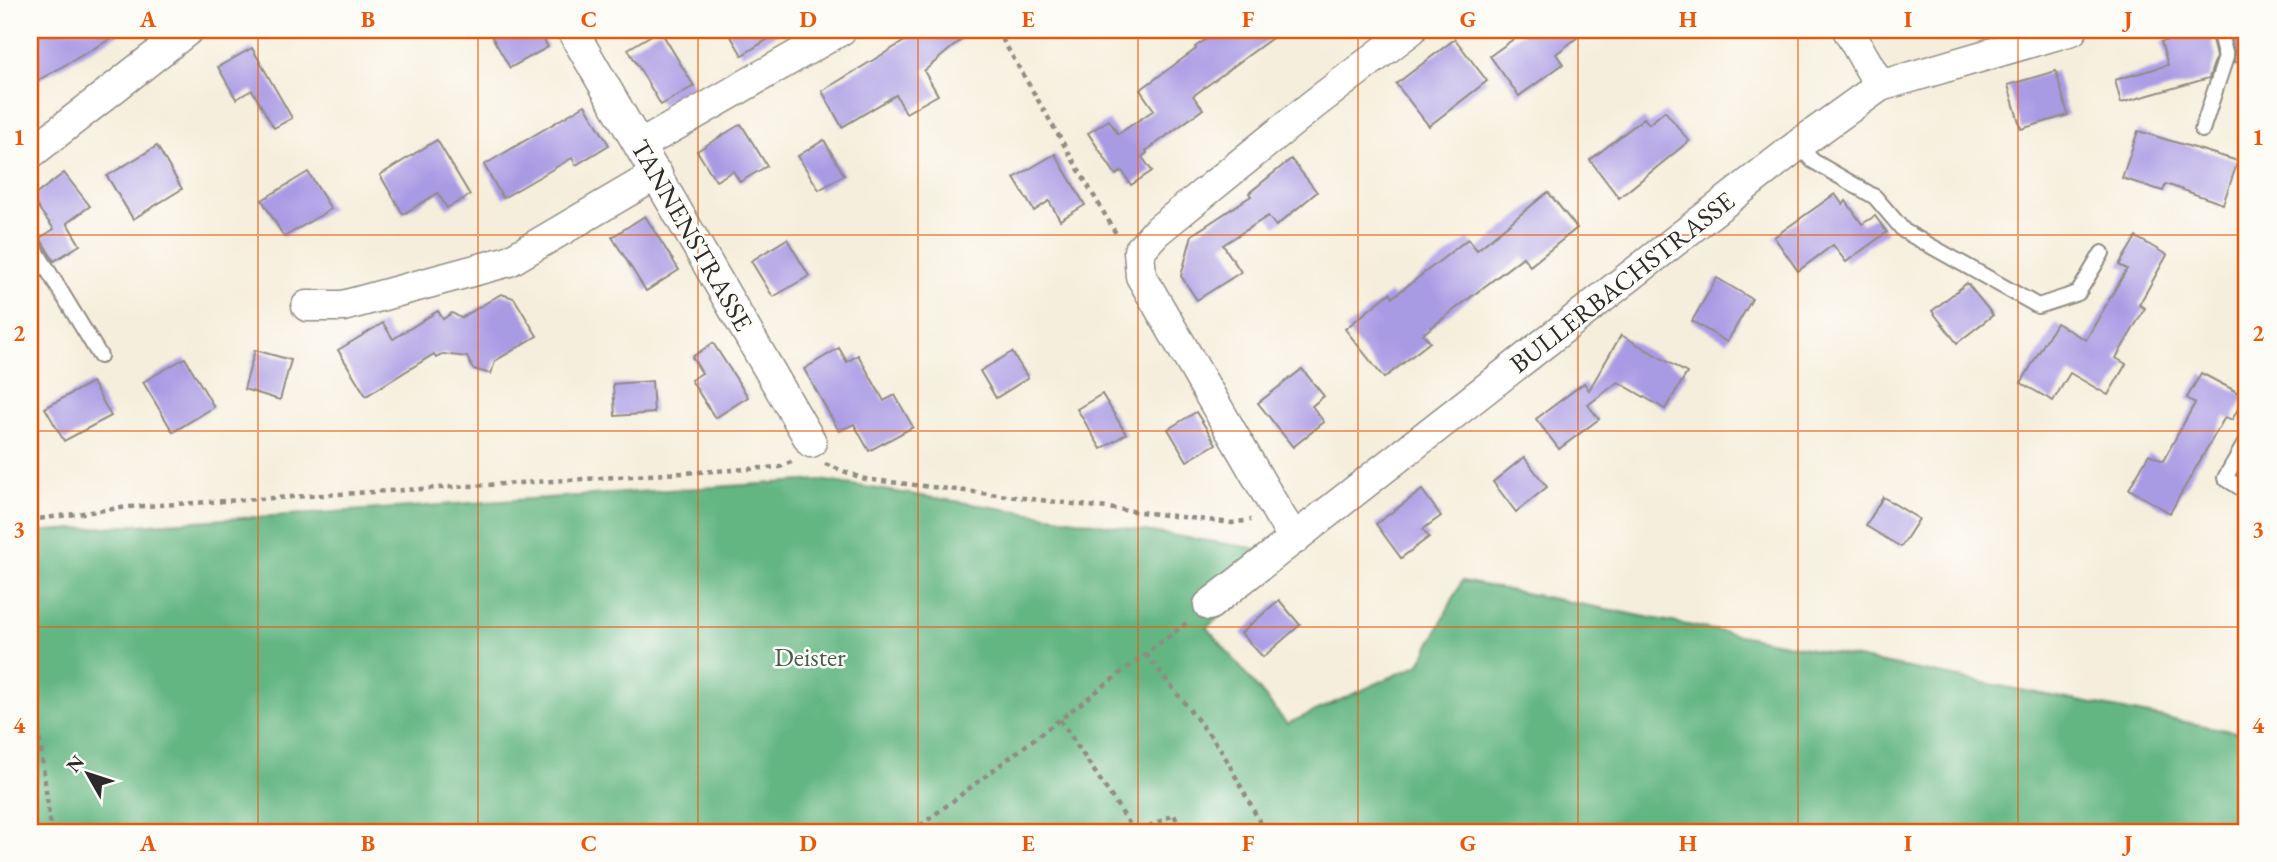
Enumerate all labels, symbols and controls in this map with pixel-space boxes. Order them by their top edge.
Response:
text: A [139,4,157,34]
text: B [361,4,375,34]
text: C [581,4,597,34]
text: D [799,4,817,34]
text: E [1021,4,1035,34]
text: F [1242,4,1255,34]
text: G [1460,4,1476,34]
text: H [1679,4,1697,34]
text: I [1904,4,1912,34]
text: J [2122,4,2133,34]
text: 1 [13,122,25,152]
text: 1 [2252,122,2264,152]
street label: TANNENSTRASSE [623,133,761,337]
street label: BULLERBACHSTRASSE [1503,183,1741,380]
text: 2 [13,318,25,348]
text: 2 [2252,318,2264,348]
text: 3 [13,514,25,544]
text: 3 [2252,514,2264,544]
park label: Deister [774,640,846,674]
text: 4 [13,710,26,740]
text: 4 [2252,710,2265,740]
north arrow [52,740,122,810]
text: N [61,749,90,777]
text: A [139,828,157,858]
text: B [361,828,375,858]
text: C [581,828,597,858]
text: D [799,828,817,858]
text: E [1021,828,1035,858]
text: F [1242,828,1255,858]
text: G [1460,828,1476,858]
text: H [1679,828,1697,858]
text: I [1904,828,1912,858]
text: J [2122,828,2133,858]

